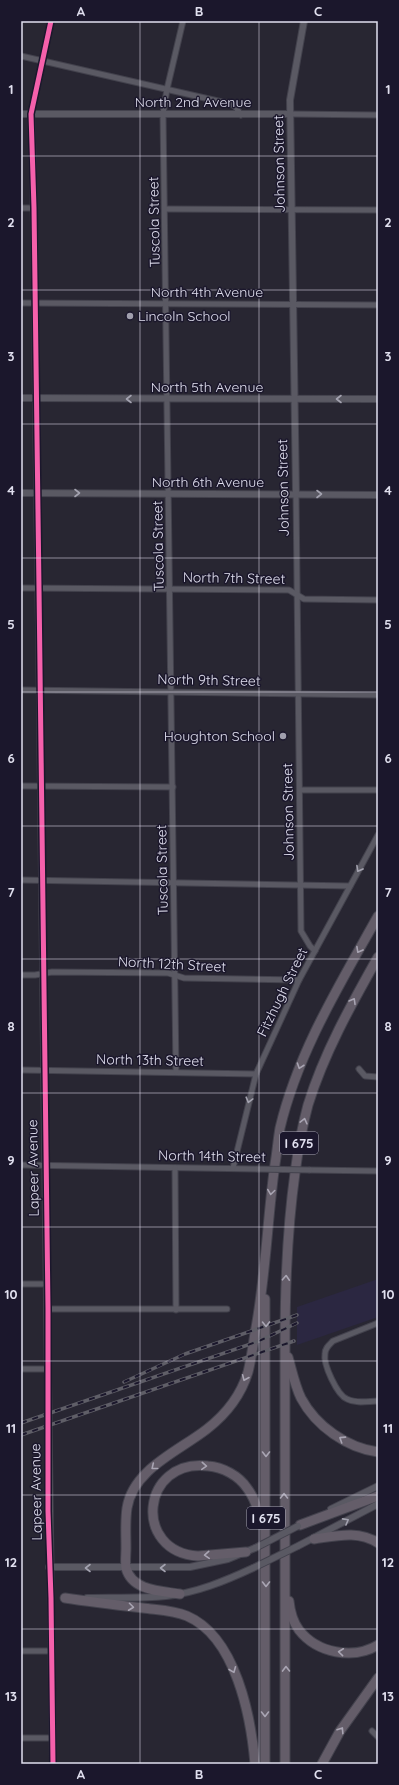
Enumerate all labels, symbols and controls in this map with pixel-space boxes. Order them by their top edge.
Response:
text: A [77,3,86,19]
text: B [195,3,203,19]
text: C [314,3,322,19]
text: 1 [8,81,14,97]
text: 1 [385,81,391,97]
street label: North 2nd Avenue [135,93,251,111]
street label: Johnson Street [269,115,289,213]
street label: Tuscola Street [144,176,164,268]
text: 2 [7,214,15,230]
text: 2 [384,214,392,230]
street label: North 4th Avenue [151,283,263,301]
place label: Lincoln School [138,307,231,325]
marker: Lincoln School [125,311,135,321]
text: 3 [8,348,15,364]
text: 3 [385,348,392,364]
street label: North 5th Avenue [151,378,263,396]
one-way arrow [126,394,132,403]
one-way arrow [336,395,342,403]
street label: Johnson Street [273,439,293,537]
street label: North 6th Avenue [152,473,264,491]
text: 4 [7,482,15,498]
text: 4 [384,482,392,498]
one-way arrow [74,489,80,497]
one-way arrow [316,490,322,498]
street label: Tuscola Street [148,500,168,592]
street label: North 7th Street [183,568,286,588]
text: 5 [7,616,15,632]
text: 5 [384,616,392,632]
street label: North 9th Street [157,670,261,690]
place label: Houghton School [164,727,275,745]
marker: Houghton School [278,731,288,741]
text: 6 [7,750,15,766]
text: 6 [384,750,392,766]
street label: Johnson Street [278,763,298,861]
street label: Tuscola Street [152,824,172,916]
one-way arrow [357,865,364,873]
text: 7 [7,884,15,900]
text: 7 [384,884,392,900]
street label: Fitzhugh Street [253,944,311,1040]
one-way arrow [356,946,364,953]
street label: North 12th Street [117,952,227,976]
one-way arrow [349,998,356,1005]
text: 8 [7,1018,15,1034]
text: 8 [384,1018,392,1034]
street label: North 13th Street [96,1050,204,1070]
one-way arrow [296,1062,305,1069]
one-way arrow [246,1097,254,1103]
one-way arrow [300,1118,308,1125]
street label: Lapeer Avenue [23,1119,43,1217]
road number: I 675 [280,1132,318,1154]
street label: North 14th Street [158,1146,266,1166]
text: 9 [7,1152,15,1168]
text: 9 [384,1152,392,1168]
one-way arrow [267,1189,276,1195]
one-way arrow [282,1275,290,1281]
text: 10 [4,1286,18,1302]
text: 10 [381,1286,395,1302]
one-way arrow [262,1321,270,1327]
one-way arrow [242,1374,250,1382]
text: 11 [6,1420,16,1436]
text: 11 [383,1420,393,1436]
one-way arrow [339,1436,346,1444]
street label: Lapeer Avenue [26,1443,46,1541]
one-way arrow [262,1451,270,1457]
one-way arrow [201,1461,207,1470]
one-way arrow [151,1462,158,1469]
one-way arrow [280,1493,288,1499]
road number: I 675 [247,1507,285,1529]
one-way arrow [342,1519,349,1526]
one-way arrow [204,1550,210,1559]
text: 12 [5,1554,17,1570]
text: 12 [382,1554,394,1570]
one-way arrow [160,1563,166,1572]
one-way arrow [85,1564,91,1572]
one-way arrow [261,1581,270,1587]
one-way arrow [128,1602,134,1611]
one-way arrow [338,1648,344,1657]
one-way arrow [229,1666,237,1673]
one-way arrow [281,1666,290,1672]
text: 13 [5,1688,17,1704]
text: 13 [382,1688,394,1704]
one-way arrow [261,1711,269,1717]
one-way arrow [336,1727,343,1734]
text: A [77,1766,86,1782]
text: B [195,1766,203,1782]
text: C [314,1766,322,1782]

